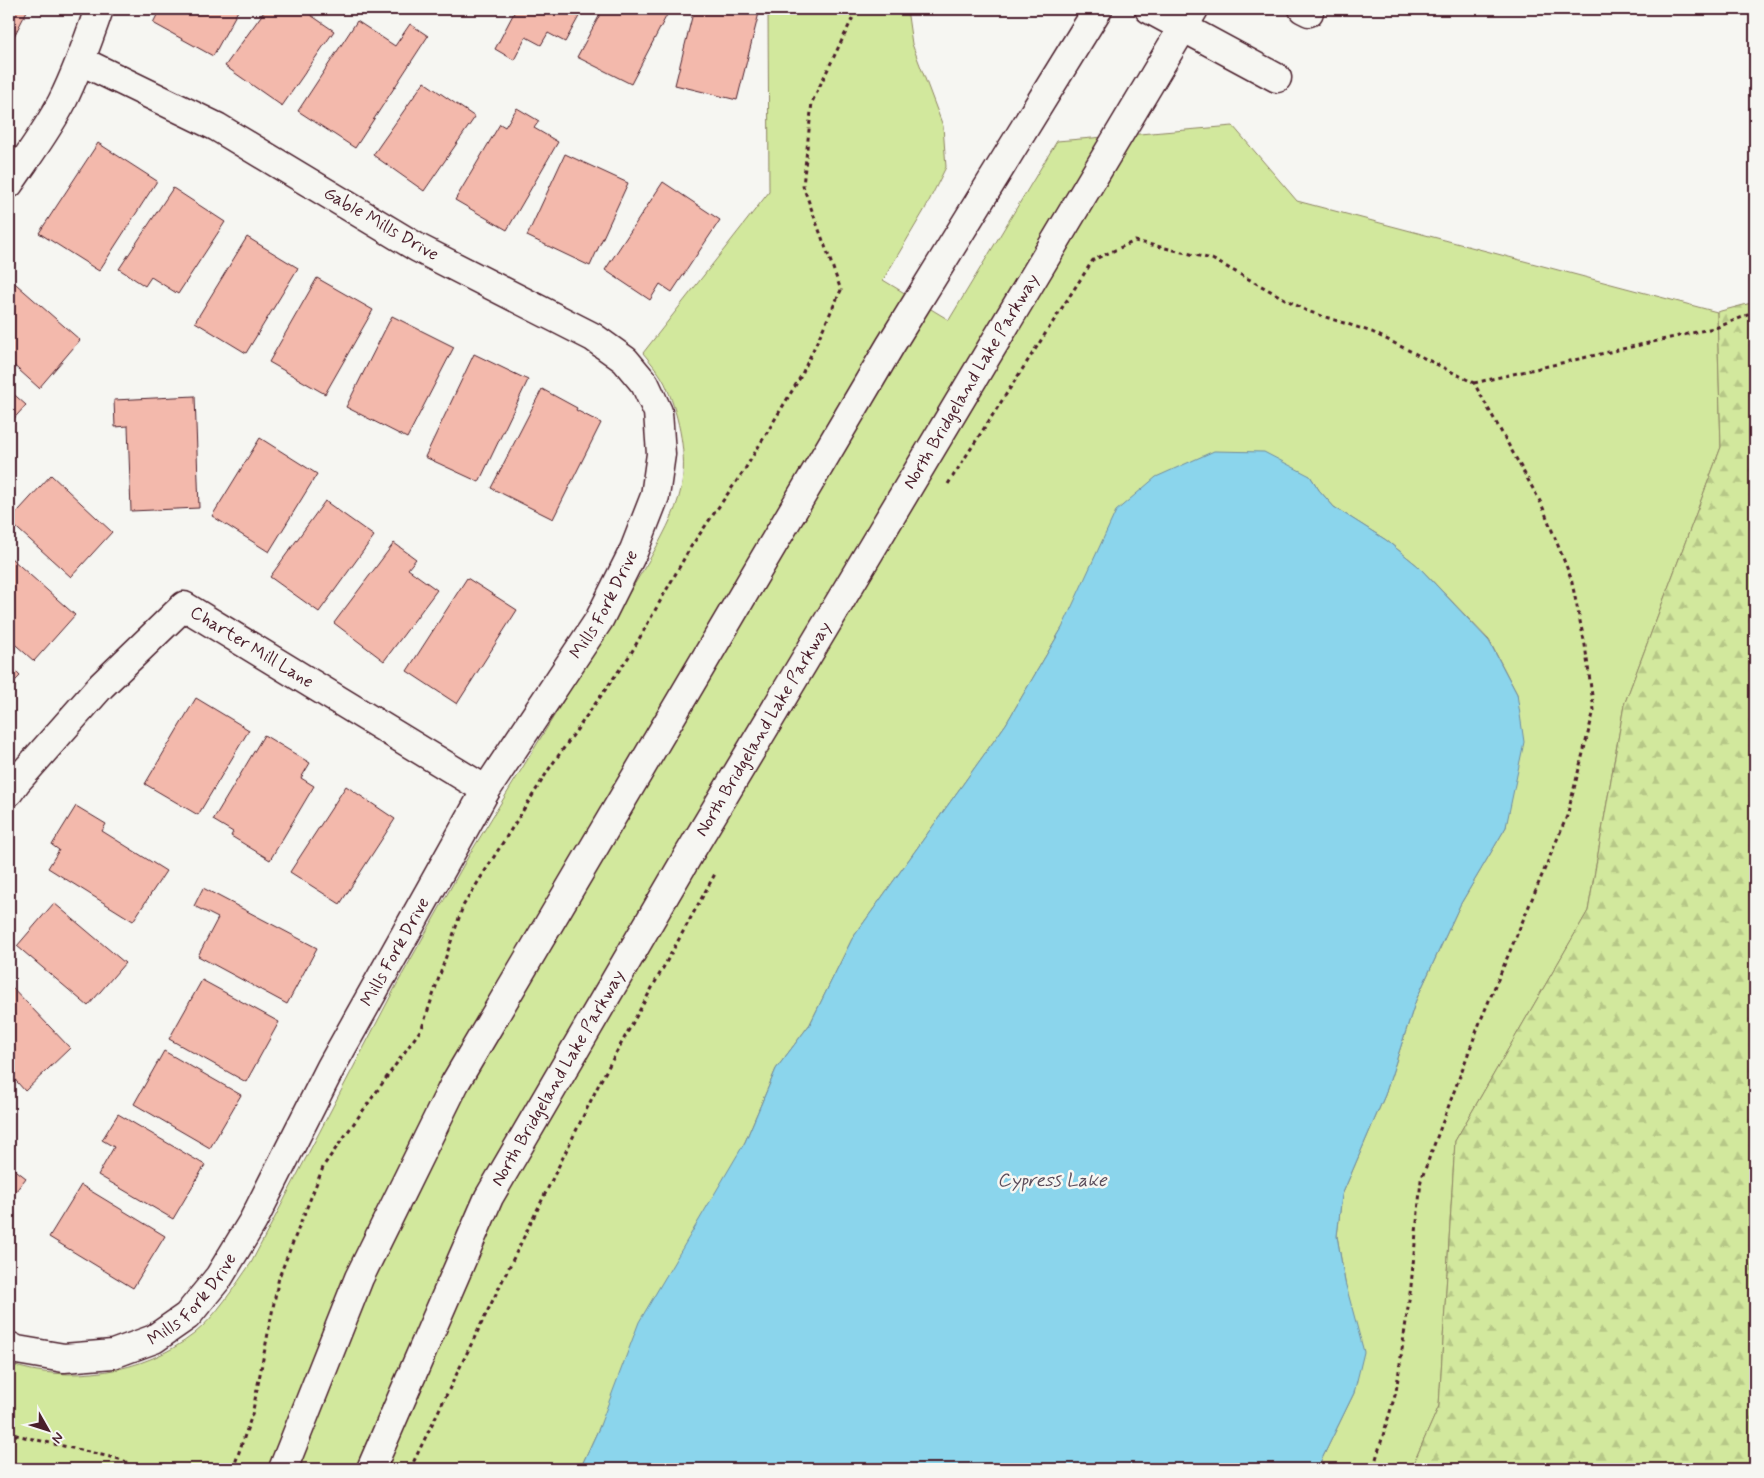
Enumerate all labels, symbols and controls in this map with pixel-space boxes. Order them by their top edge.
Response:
street label: Gable Mills Drive [319,181,443,267]
street label: North Bridgeland Lake Parkway [898,269,1045,494]
street label: Mills Fork Drive [564,546,644,664]
street label: Charter Mill Lane [185,600,318,694]
street label: North Bridgeland Lake Parkway [690,617,837,841]
street label: Mills Fork Drive [355,893,435,1011]
street label: North Bridgeland Lake Parkway [486,966,631,1191]
water label: Cypress Lake [997,1168,1108,1193]
street label: Mills Fork Drive [143,1249,243,1352]
north arrow [22,1406,72,1456]
text: N [47,1428,67,1447]

